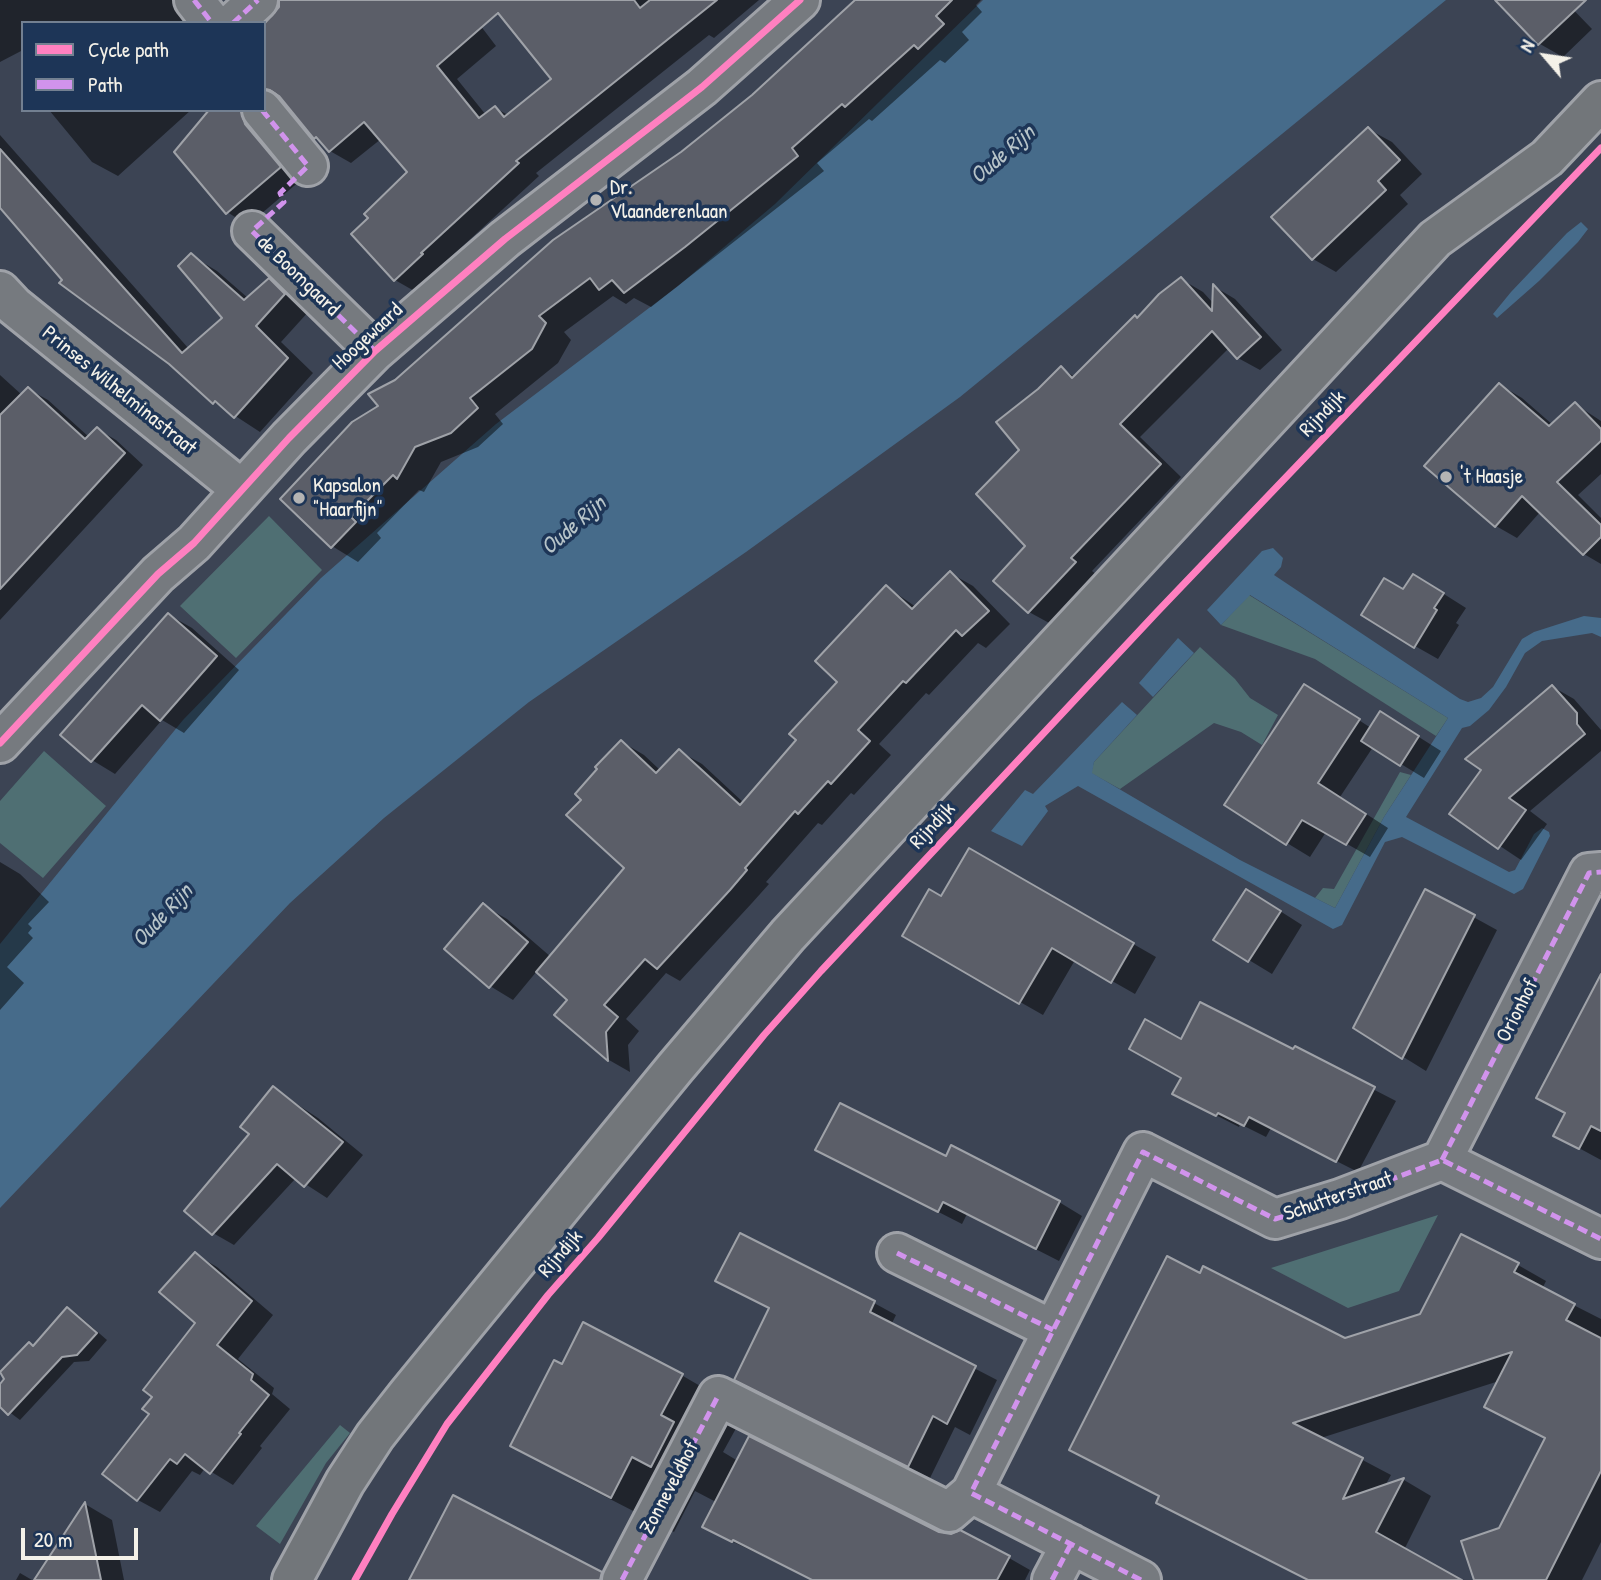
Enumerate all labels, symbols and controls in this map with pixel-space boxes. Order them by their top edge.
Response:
legend [21,21,266,112]
north arrow [1510,21,1580,91]
text: Cycle path [88,35,169,64]
text: N [1513,35,1540,57]
text: Path [88,70,122,99]
water label: Oude Rijn [965,119,1041,191]
place label: Dr. Vlaanderenlaan [610,175,727,225]
marker: Dr. Vlaanderenlaan [588,192,604,208]
street label: de Boomgaard [251,230,345,322]
street label: Hoogewaard [328,298,408,376]
street label: Prinses Wilhelminastraat [37,321,201,461]
street label: Rijndijk [1295,385,1351,443]
place label: 't Haasje [1460,464,1523,490]
marker: 't Haasje [1438,469,1454,485]
place label: Kapsalon "Haarfijn" [313,473,383,523]
marker: Kapsalon "Haarfijn" [291,490,307,506]
water label: Oude Rijn [536,490,612,562]
street label: Rijndijk [905,797,961,855]
water label: Oude Rijn [127,879,199,953]
street label: Orionhof [1492,975,1544,1047]
street label: Schutterstraat [1280,1167,1396,1227]
street label: Rijndijk [533,1225,589,1283]
street label: Zonneveldhof [635,1437,705,1539]
scale bar [24,1514,142,1558]
text: 20 m [34,1525,72,1554]

